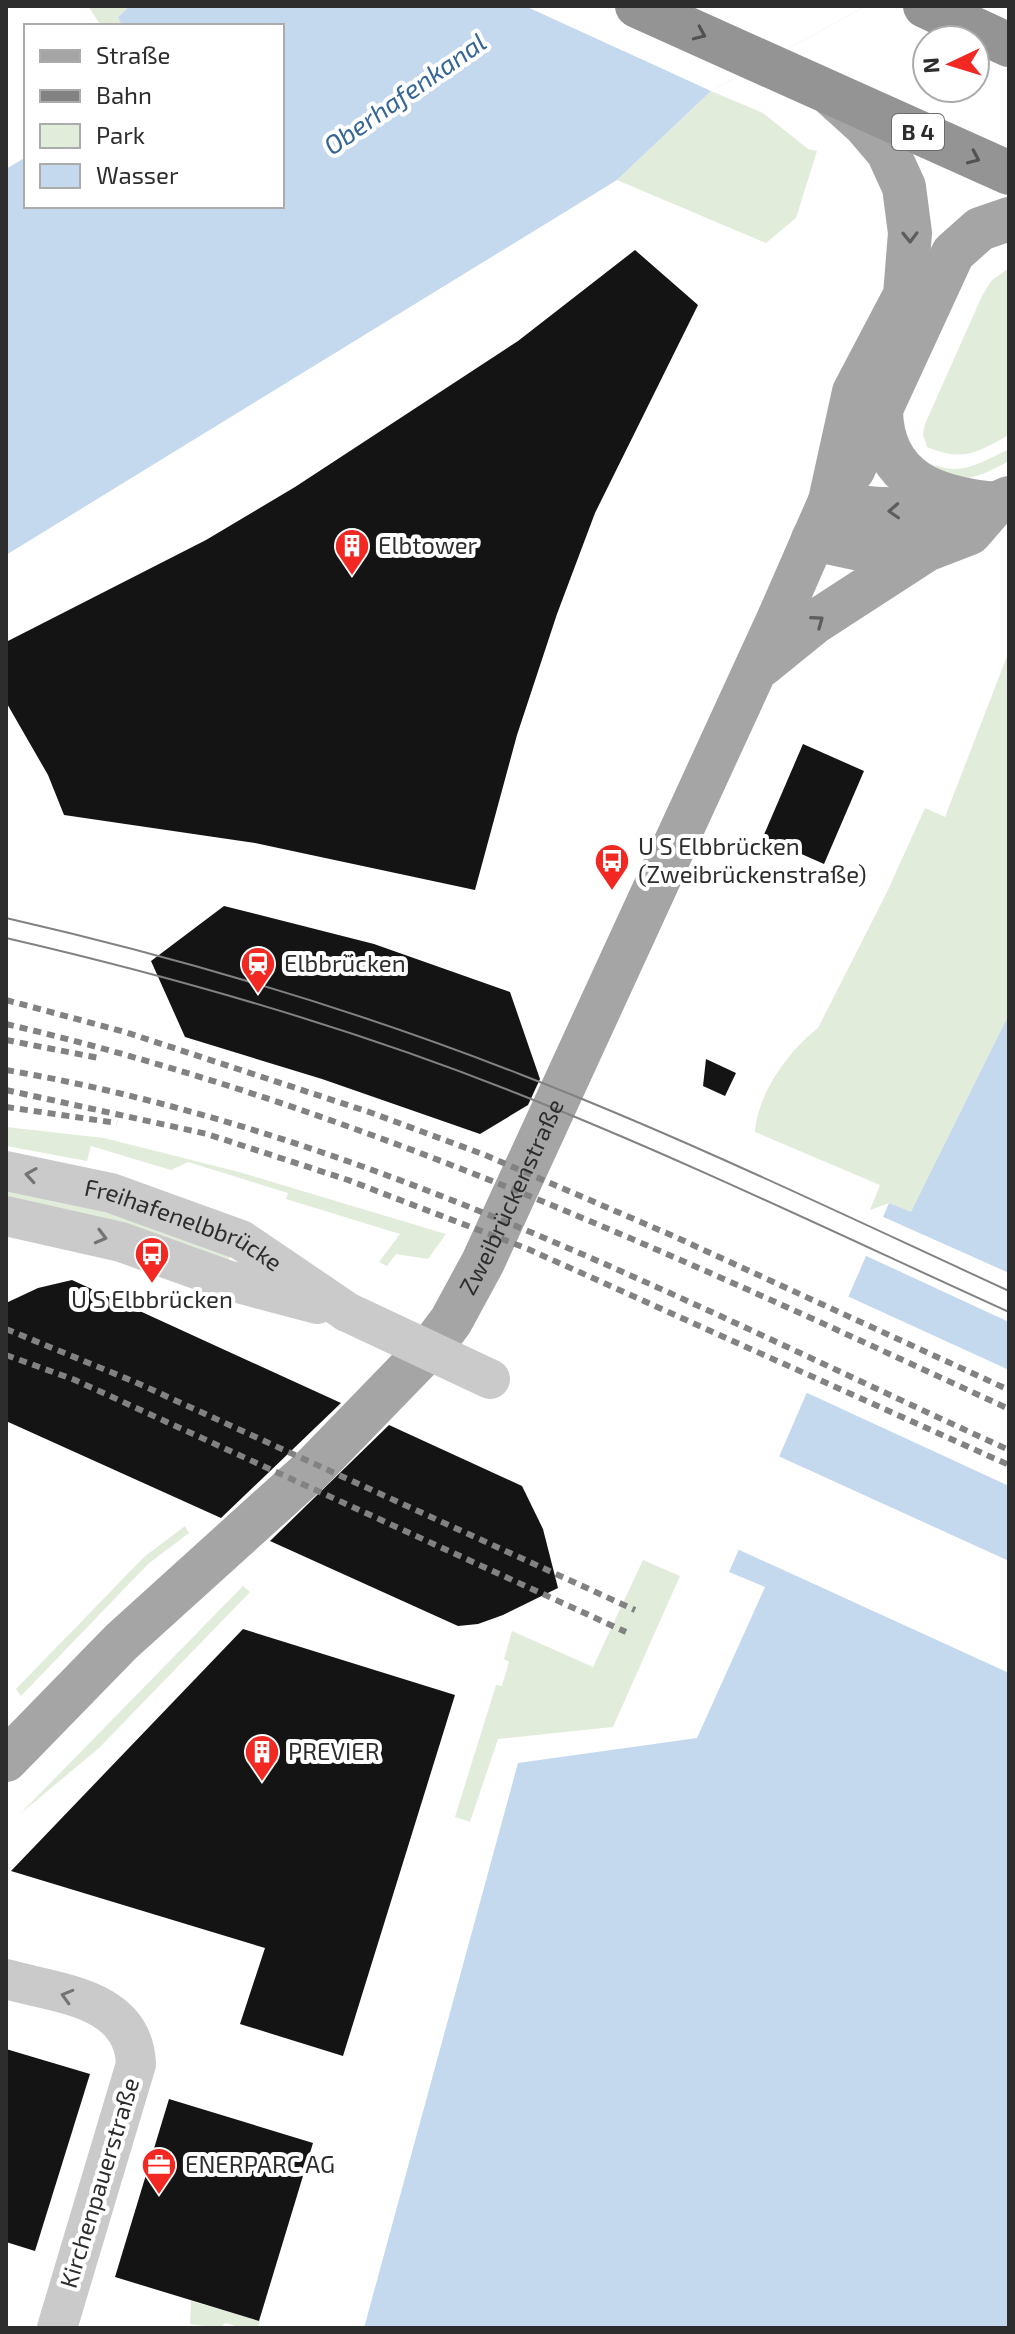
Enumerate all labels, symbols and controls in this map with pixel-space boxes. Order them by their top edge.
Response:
legend [24,24,284,208]
north arrow [911,24,991,104]
water label: Oberhafenkanal [317,25,491,160]
one-way arrow [692,25,706,41]
text: Straße [96,40,170,69]
text: N [917,57,944,74]
text: Bahn [96,80,152,109]
road number: B 4 [892,114,944,150]
text: Park [96,120,145,149]
one-way arrow [966,148,980,164]
text: Wasser [96,160,179,189]
one-way arrow [901,231,919,244]
one-way arrow [887,502,900,519]
building icon: Elbtower [333,527,371,577]
place label: Elbtower [378,530,478,559]
one-way arrow [809,616,824,630]
place label: U S Elbbrücken (Zweibrückenstraße) [638,831,867,888]
bus stop icon: U S Elbbrücken (Zweibrückenstraße) [593,842,631,892]
station icon: Elbbrücken [239,945,277,995]
place label: Elbbrücken [284,948,406,977]
street label: Zweibrückenstraße [452,1094,569,1299]
one-way arrow [24,1167,38,1184]
street label: Freihafenelbbrücke [82,1172,288,1277]
one-way arrow [94,1228,108,1244]
bus stop icon: U S Elbbrücken [133,1235,171,1285]
place label: U S Elbbrücken [71,1284,233,1313]
building icon: PREVIER [243,1733,281,1783]
place label: PREVIER [288,1736,380,1765]
one-way arrow [60,1989,74,2005]
street label: Kirchenpauerstraße [53,2074,144,2291]
office icon: ENERPARC AG [140,2146,178,2196]
place label: ENERPARC AG [185,2149,335,2178]

